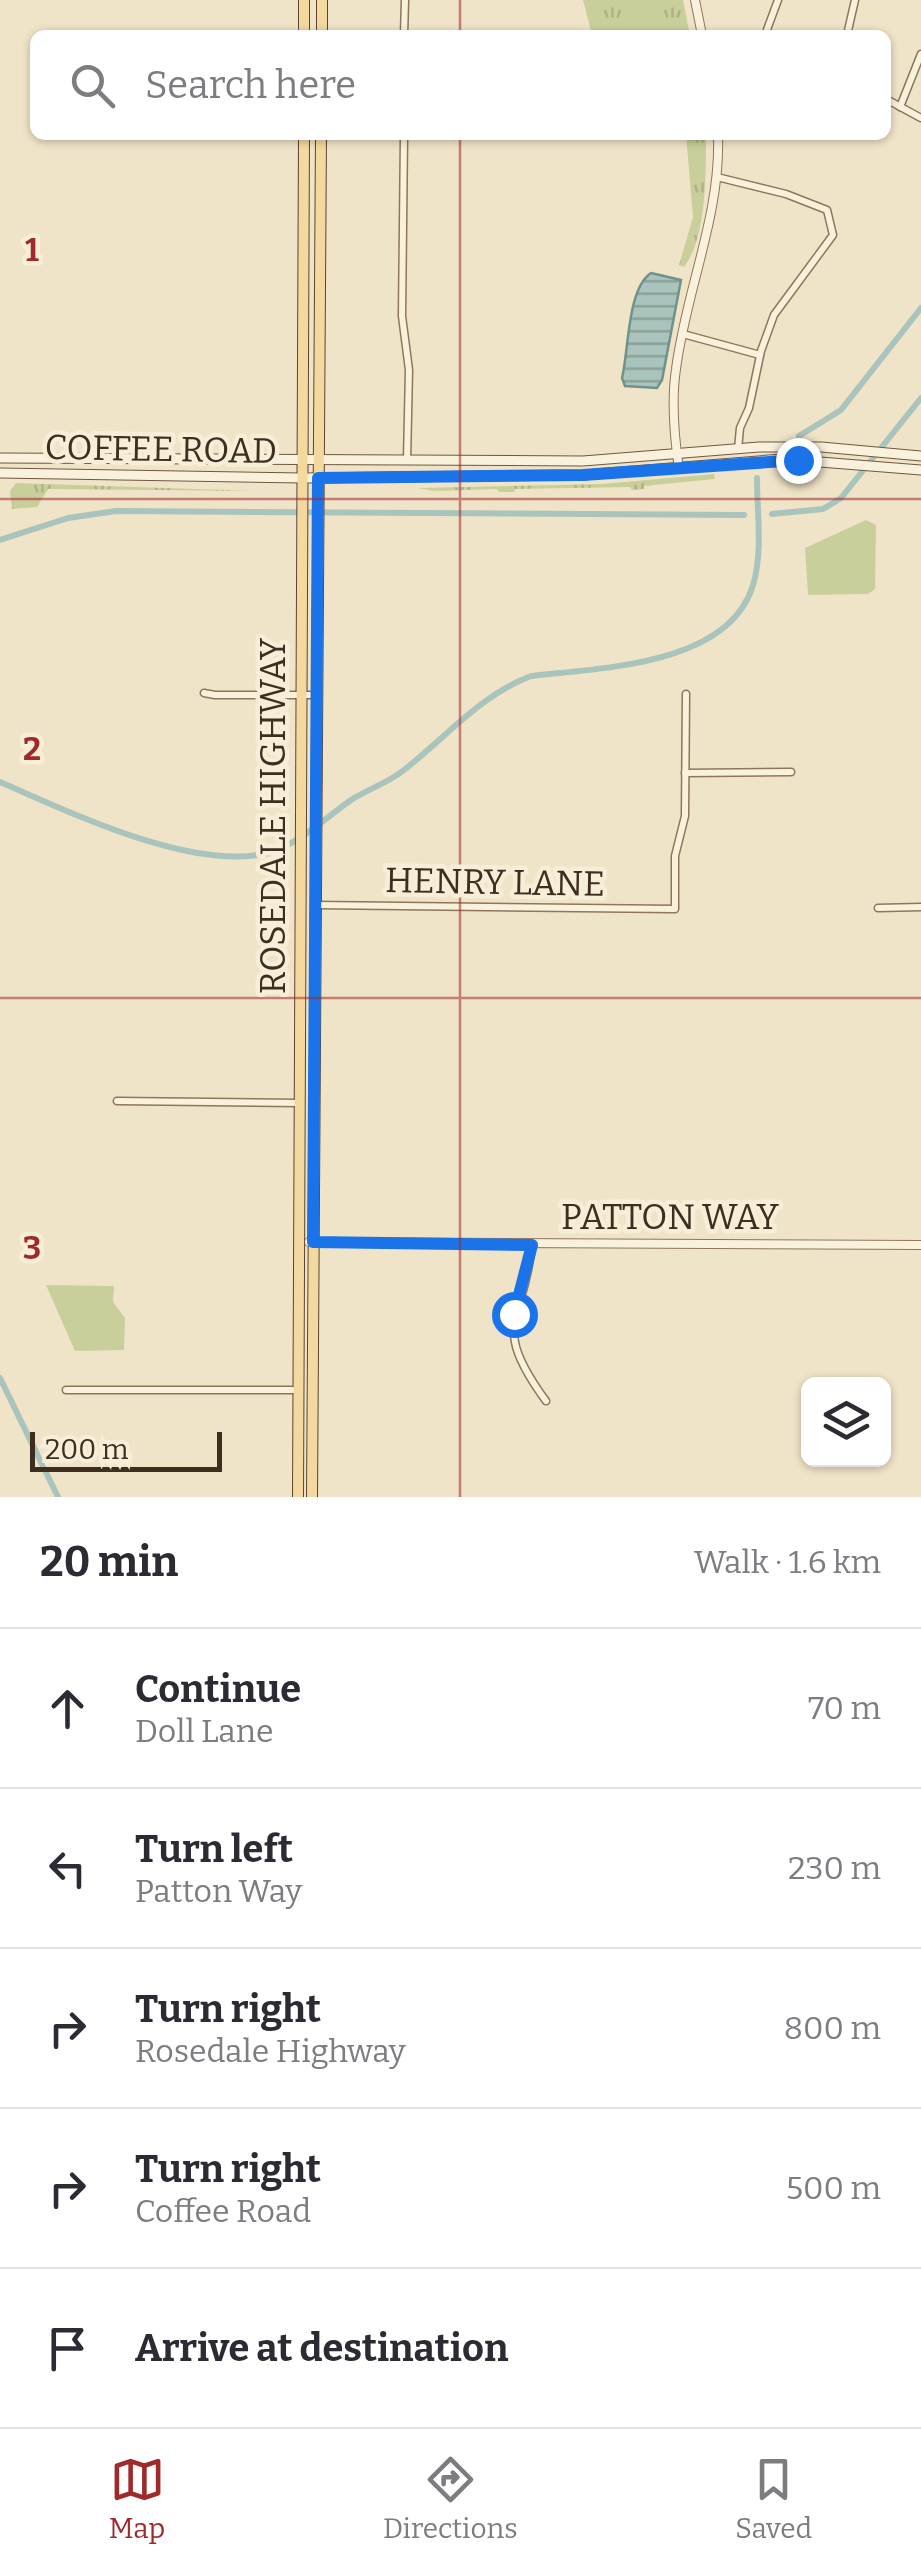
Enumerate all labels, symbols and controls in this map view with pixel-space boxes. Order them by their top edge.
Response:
search box [30,30,891,140]
icon: search [65,58,120,113]
text: Search here [145,62,356,108]
text: 1 [25,231,39,269]
street label: COFFEE ROAD [44,426,278,472]
route end [776,438,822,484]
street label: ROSEDALE HIGHWAY [252,637,294,994]
text: 2 [23,730,41,768]
street label: HENRY LANE [385,859,605,905]
street label: PATTON WAY [561,1196,780,1238]
text: 3 [23,1229,41,1267]
route start [492,1292,538,1338]
map controls [801,1377,891,1467]
button: layers [801,1377,891,1467]
scale bar [30,1427,222,1472]
text: 200 m [45,1433,128,1466]
text: 20 min [40,1537,178,1587]
text: Walk · 1.6 km [694,1543,881,1581]
text: Continue [135,1666,301,1712]
icon: ahead [40,1681,95,1736]
text: 70 m [808,1689,881,1727]
text: Doll Lane [135,1712,274,1750]
text: Turn left [135,1826,293,1872]
icon: left [40,1841,95,1896]
text: 230 m [788,1849,881,1887]
text: Patton Way [135,1872,302,1910]
text: Turn right [135,1986,321,2032]
icon: right [40,2001,95,2056]
text: 800 m [784,2009,881,2047]
text: Rosedale Highway [135,2032,406,2070]
text: Turn right [135,2146,321,2192]
icon: right [40,2161,95,2216]
text: 500 m [786,2169,881,2207]
text: Coffee Road [135,2192,311,2230]
icon: arrive [40,2321,95,2376]
text: Arrive at destination [135,2325,508,2371]
tab: Map [109,2452,165,2545]
tab: Directions [383,2452,518,2545]
tab: Saved [735,2452,812,2545]

